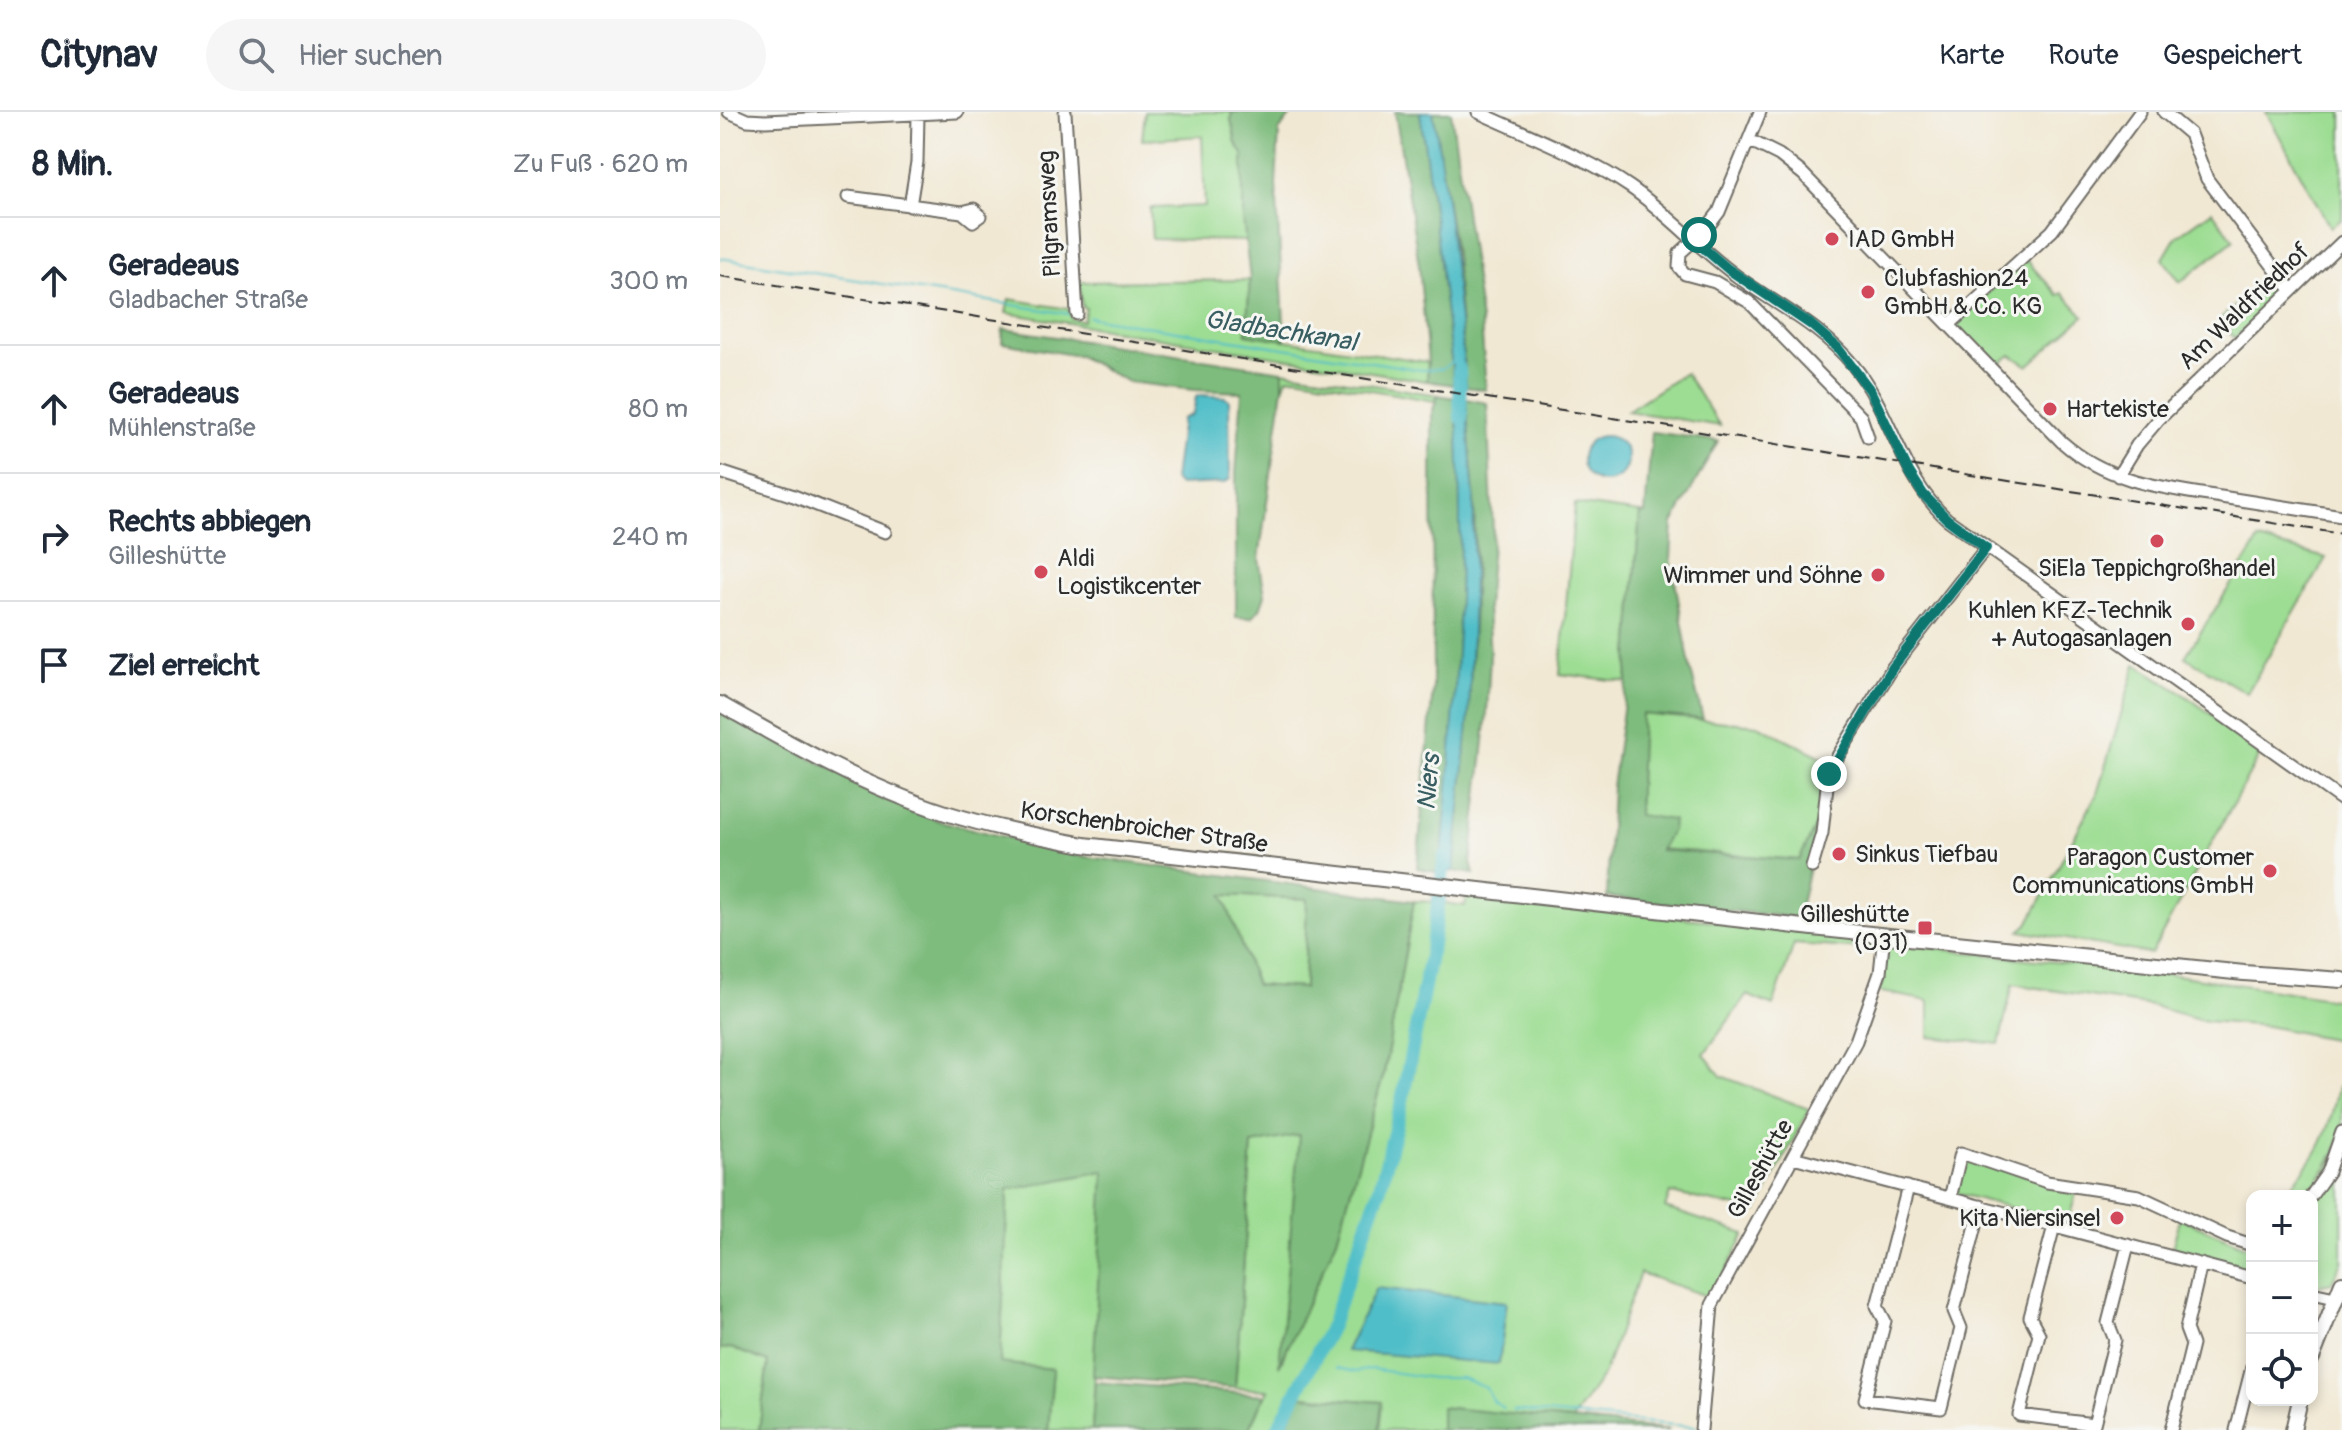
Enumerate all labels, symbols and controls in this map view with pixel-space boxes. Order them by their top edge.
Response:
search box [206,19,766,91]
text: Citynav [40,31,158,79]
icon: search [234,33,278,77]
text: Hier suchen [298,37,443,74]
text: Karte [1939,38,2004,73]
text: Route [2048,38,2119,73]
text: Gespeichert [2163,38,2302,73]
text: 8 Min. [32,143,113,186]
text: Zu Fuß · 620 m [513,148,688,180]
street label: Pilgramsweg [1032,150,1067,278]
route start [1681,217,1717,253]
place label: IAD GmbH [1848,225,1955,254]
marker: IAD GmbH [1823,230,1841,248]
street label: Am Waldfriedhof [2173,236,2316,376]
text: Geradeaus [108,247,239,284]
icon: ahead [32,259,76,303]
place label: Clubfashion24 GmbH & Co. KG [1884,264,2042,321]
text: 300 m [609,265,688,297]
marker: Clubfashion24 GmbH & Co. KG [1859,283,1877,301]
text: Gladbacher Straße [108,284,308,316]
water label: Gladbachkanal [1203,303,1362,359]
text: Geradeaus [108,375,239,412]
icon: ahead [32,387,76,431]
text: 80 m [628,393,688,425]
place label: Hartekiste [2066,395,2169,424]
marker: Hartekiste [2041,400,2059,418]
text: Mühlenstraße [108,412,256,444]
text: Rechts abbiegen [108,503,311,540]
icon: right [32,515,76,559]
text: 240 m [612,521,688,553]
marker: SiEla Teppichgroßhandel [2148,532,2166,550]
text: Gilleshütte [108,540,226,572]
place label: Aldi Logistikcenter [1057,544,1202,601]
place label: SiEla Teppichgroßhandel [2038,554,2276,583]
place label: Wimmer und Söhne [1663,561,1862,590]
marker: Aldi Logistikcenter [1032,563,1050,581]
marker: Wimmer und Söhne [1869,566,1887,584]
place label: Kuhlen KFZ-Technik + Autogasanlagen [1968,596,2172,653]
marker: Kuhlen KFZ-Technik + Autogasanlagen [2179,615,2197,633]
icon: arrive [32,643,76,687]
text: Ziel erreicht [108,647,259,684]
water label: Niers [1411,749,1448,811]
route end [1811,756,1847,792]
street label: Korschenbroicher Straße [1018,796,1270,859]
place label: Sinkus Tiefbau [1855,840,1998,869]
place label: Paragon Customer Communications GmbH [2012,843,2254,900]
marker: Sinkus Tiefbau [1830,845,1848,863]
marker: Paragon Customer Communications GmbH [2261,862,2279,880]
place label: Gilleshütte (031) [1800,900,1909,957]
marker: Gilleshütte (031) [1916,919,1934,937]
street label: Gilleshütte [1721,1114,1800,1224]
map controls [2246,1190,2318,1406]
button: + [2246,1190,2318,1262]
place label: Kita Niersinsel [1959,1204,2101,1233]
marker: Kita Niersinsel [2108,1209,2126,1227]
button: − [2246,1262,2318,1334]
button: locate [2246,1334,2318,1406]

